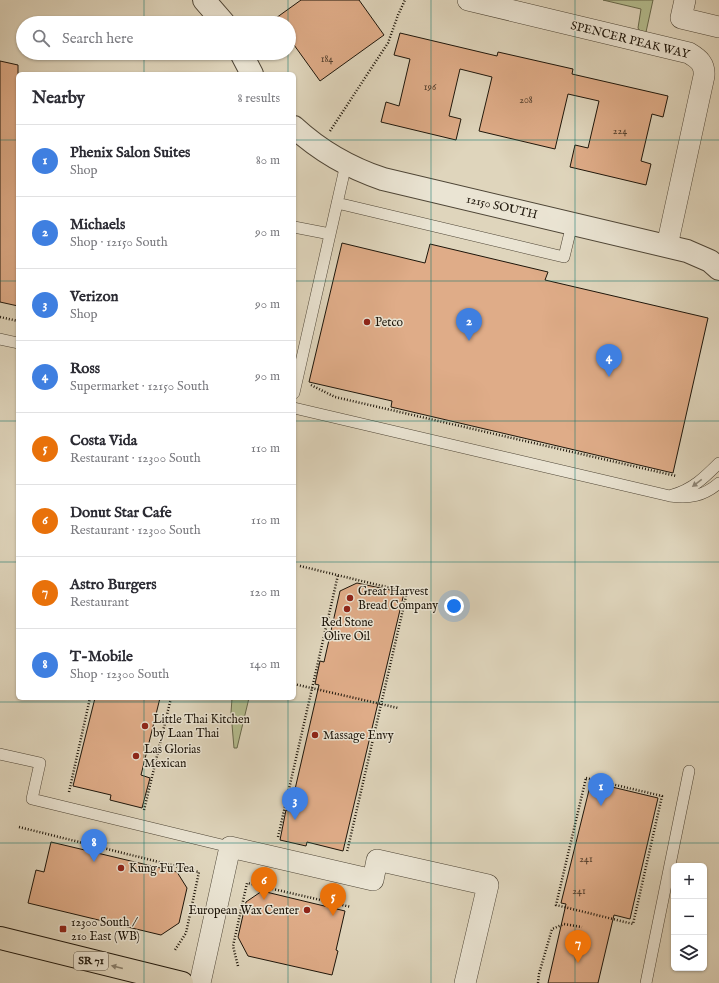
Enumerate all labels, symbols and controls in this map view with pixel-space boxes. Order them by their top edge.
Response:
search box [16,16,296,60]
street label: SPENCER PEAK WAY [569,18,692,62]
icon: search [30,27,52,49]
text: Search here [62,29,133,48]
house number: 184 [321,53,333,66]
house number: 196 [424,81,437,94]
text: Nearby [32,88,85,109]
text: 8 results [237,90,280,107]
house number: 208 [519,94,533,107]
house number: 224 [613,125,627,138]
text: Phenix Salon Suites [70,143,190,162]
text: 1 [43,152,47,169]
text: 80 m [256,152,280,169]
text: Shop [70,162,98,179]
street label: 12150 SOUTH [465,192,539,222]
text: Michaels [70,215,125,234]
text: 2 [42,224,48,241]
text: 90 m [255,224,280,241]
text: Shop · 12150 South [70,234,168,251]
text: Verizon [70,287,118,306]
text: 3 [43,296,47,313]
text: 90 m [255,296,280,313]
text: Shop [70,306,98,323]
pin: 2 [456,308,482,341]
place label: Petco [375,315,404,330]
marker: Petco [362,317,372,327]
pin: 4 [596,344,622,377]
text: Ross [70,359,100,378]
text: 4 [42,368,48,385]
text: 90 m [255,368,280,385]
text: Supermarket · 12150 South [70,378,209,395]
text: Costa Vida [70,431,137,450]
text: 5 [43,440,47,457]
text: 110 m [251,440,280,457]
text: Restaurant · 12300 South [70,450,201,467]
one-way arrow [691,479,702,488]
text: Donut Star Cafe [70,503,172,522]
text: 6 [42,512,48,529]
text: 110 m [251,512,280,529]
text: Restaurant · 12300 South [70,522,201,539]
text: Astro Burgers [70,575,156,594]
text: 7 [42,584,48,601]
text: 120 m [250,584,280,601]
place label: Great Harvest Bread Company [358,584,438,614]
marker: Great Harvest Bread Company [345,593,355,603]
text: Restaurant [70,594,129,611]
your location [444,596,464,616]
marker: Red Stone Olive Oil [342,604,352,614]
place label: Red Stone Olive Oil [321,615,374,644]
text: T-Mobile [70,647,133,666]
text: 8 [42,656,48,673]
text: 140 m [250,656,280,673]
text: Shop · 12300 South [70,666,169,683]
place label: Little Thai Kitchen by Laan Thai [153,712,250,741]
marker: Little Thai Kitchen by Laan Thai [140,721,150,731]
place label: Massage Envy [323,728,394,743]
marker: Massage Envy [310,730,320,740]
place label: Las Glorias Mexican [144,742,201,771]
marker: Las Glorias Mexican [131,751,141,761]
pin: 1 [588,773,614,806]
pin: 3 [282,787,308,820]
pin: 8 [81,829,107,862]
house number: 241 [579,853,593,866]
place label: Kung Fu Tea [129,861,195,876]
marker: Kung Fu Tea [116,863,126,873]
map controls [671,863,707,971]
button: + [671,863,707,899]
pin: 6 [251,867,277,900]
pin: 5 [320,883,346,916]
house number: 241 [572,885,586,898]
button: − [671,899,707,935]
place label: European Wax Center [189,903,300,919]
marker: European Wax Center [302,905,312,915]
place label: 12300 South / 210 East (WB) [71,915,140,944]
marker: 12300 South / 210 East (WB) [58,924,68,934]
pin: 7 [565,930,591,963]
button: layers [671,935,707,971]
road number: SR 71 [74,952,108,970]
one-way arrow [111,964,123,970]

